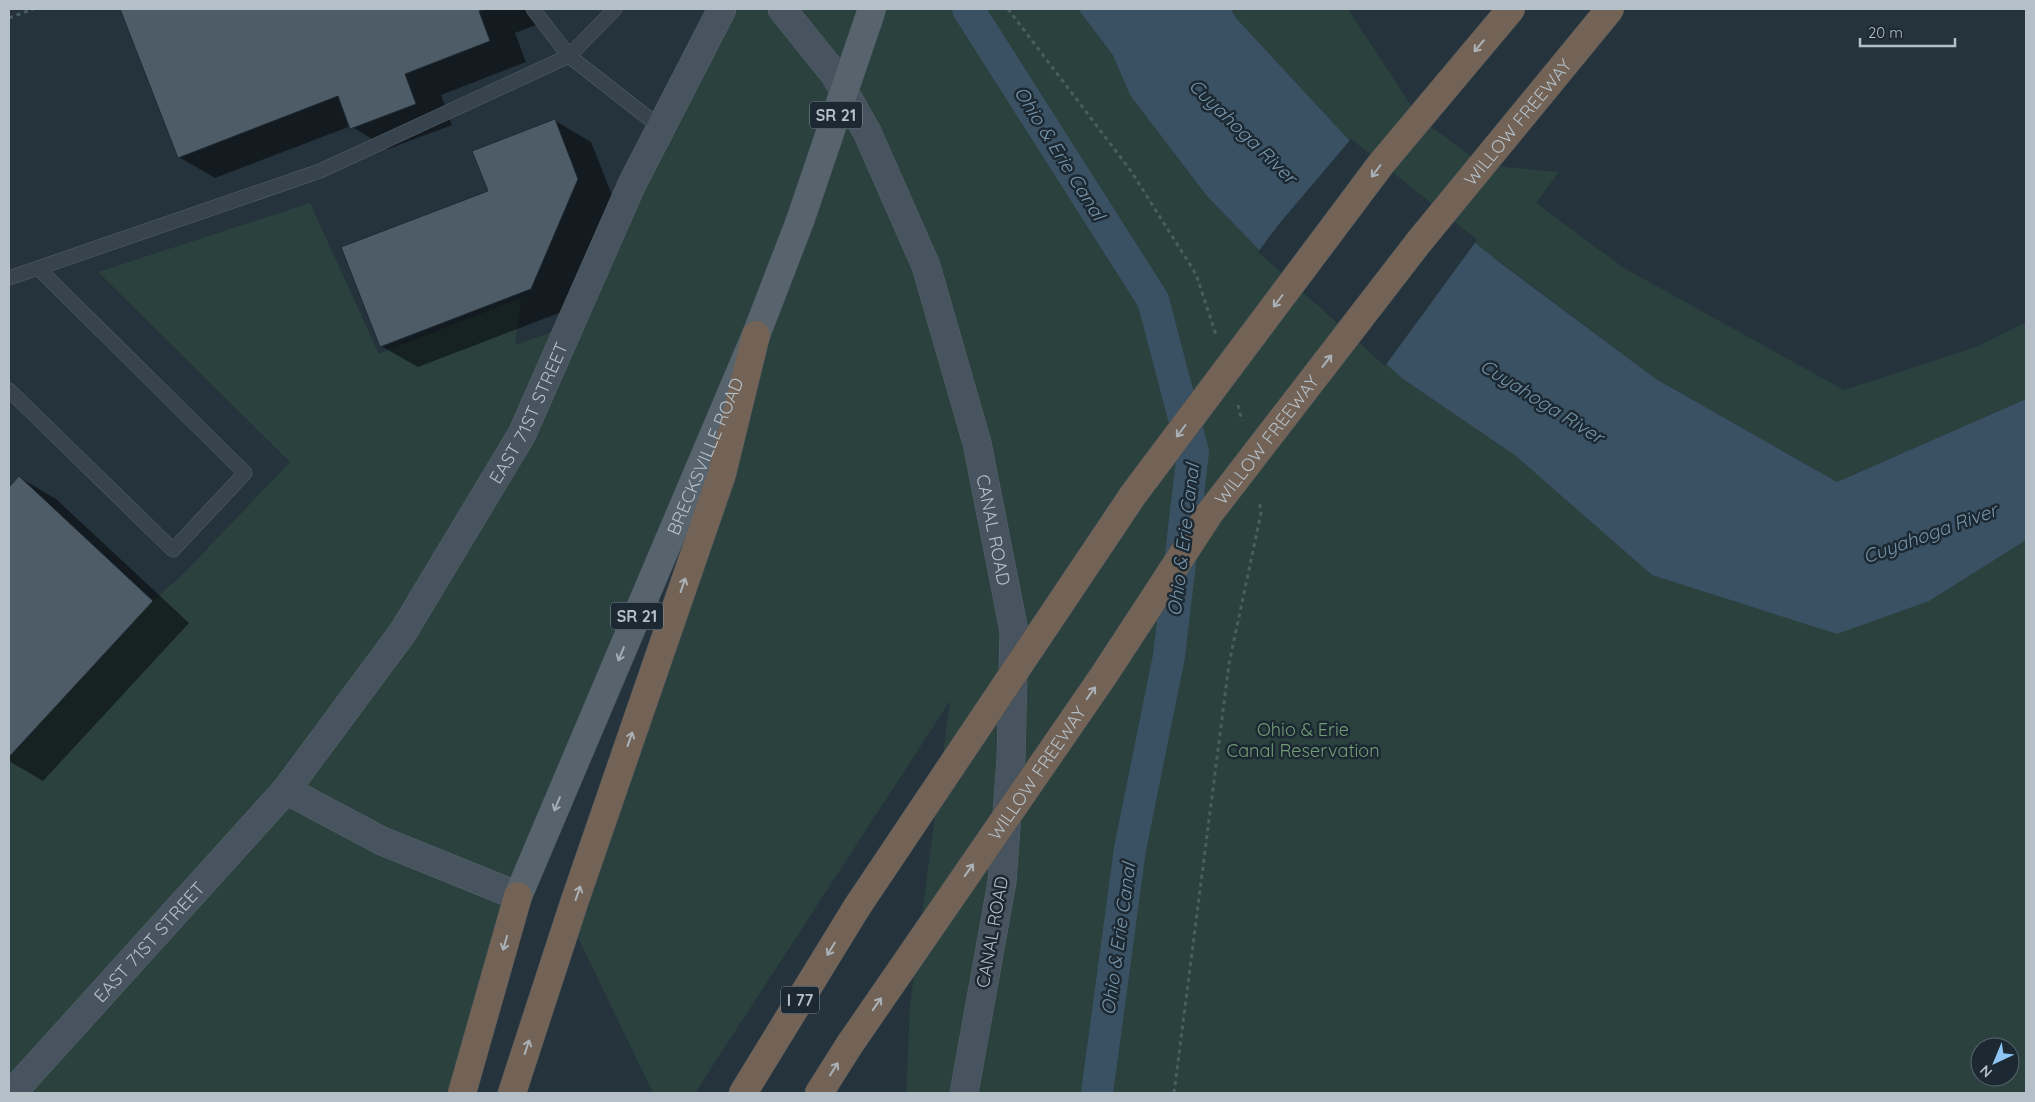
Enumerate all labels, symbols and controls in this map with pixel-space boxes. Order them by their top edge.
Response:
scale bar [1860,15,1955,47]
text: 20 m [1868,23,1903,42]
one-way arrow [1474,39,1485,52]
street label: WILLOW FREEWAY [1458,54,1576,190]
water label: Cuyahoga River [1184,73,1304,190]
water label: Ohio & Erie Canal [1009,82,1112,226]
road number: SR 21 [810,102,862,128]
one-way arrow [1370,164,1381,177]
one-way arrow [1273,294,1284,307]
street label: EAST 71ST STREET [484,338,573,488]
water label: Cuyahoga River [1476,353,1610,450]
one-way arrow [1322,354,1332,368]
street label: WILLOW FREEWAY [1209,370,1324,509]
street label: BRECKSVILLE ROAD [661,374,748,538]
one-way arrow [1176,424,1186,438]
water label: Ohio & Erie Canal [1162,460,1205,617]
street label: CANAL ROAD [972,472,1016,587]
water label: Cuyahoga River [1860,497,2003,568]
one-way arrow [679,578,689,594]
road number: SR 21 [611,602,663,630]
one-way arrow [615,646,625,661]
one-way arrow [1086,686,1096,700]
street label: WILLOW FREEWAY [982,702,1091,844]
park label: Ohio & Erie Canal Reservation [1226,718,1380,762]
one-way arrow [626,731,636,747]
one-way arrow [552,796,562,811]
water label: Ohio & Erie Canal [1095,859,1141,1016]
one-way arrow [964,863,974,877]
street label: CANAL ROAD [971,874,1013,990]
street label: EAST 71ST STREET [88,876,209,1007]
one-way arrow [573,885,583,901]
one-way arrow [499,934,509,950]
one-way arrow [826,941,836,955]
road number: I 77 [781,986,819,1014]
one-way arrow [872,997,882,1011]
north arrow [1970,1037,2020,1087]
one-way arrow [522,1039,532,1055]
text: N [1976,1061,1996,1081]
one-way arrow [830,1062,840,1076]

